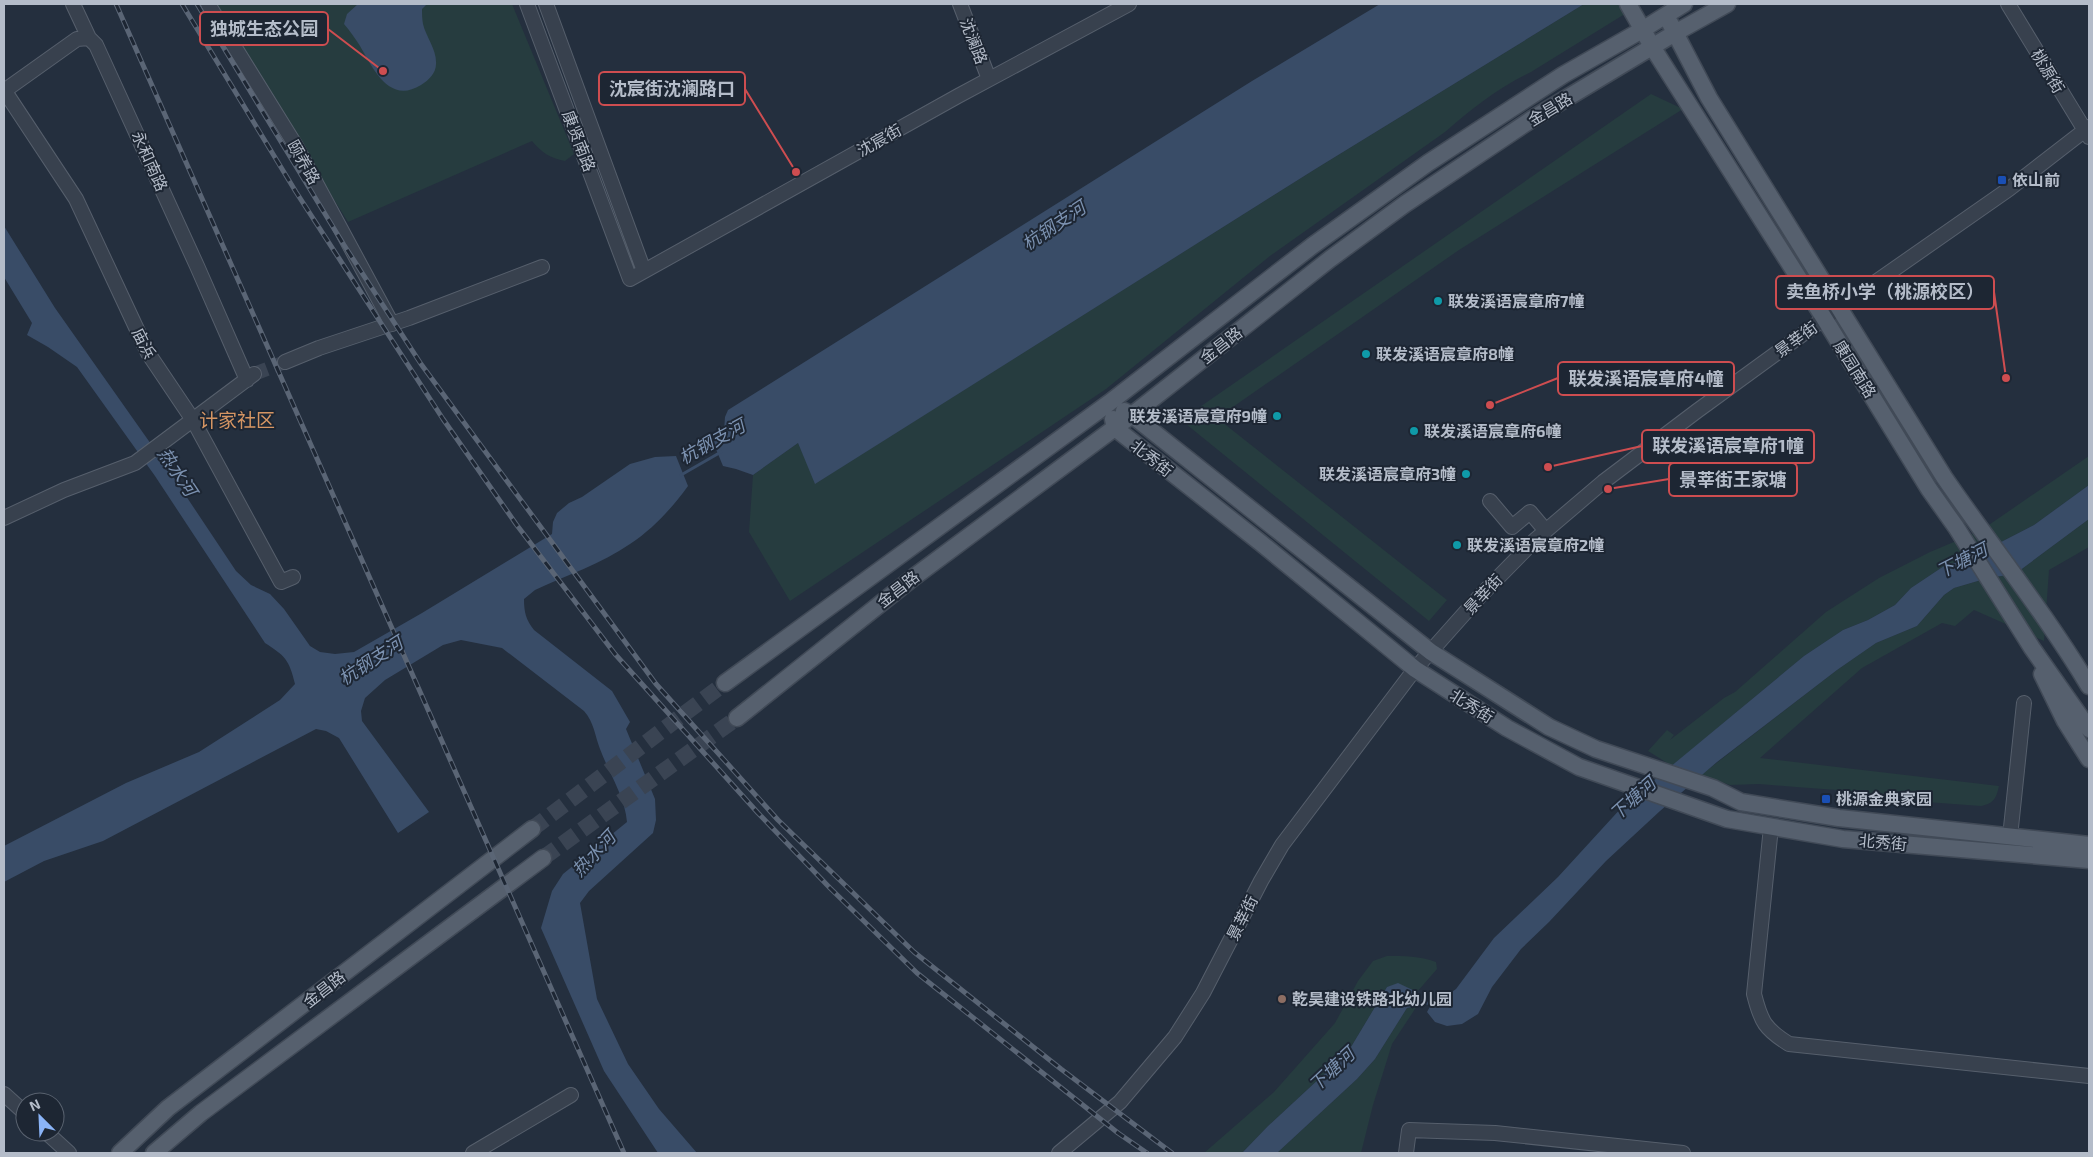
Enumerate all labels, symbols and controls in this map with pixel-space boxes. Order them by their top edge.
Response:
callout: 独城生态公园 [200,12,328,45]
street label: 沈澜路 [957,15,992,67]
text: 独城生态公园 [210,17,318,39]
street label: 桃源街 [2028,45,2069,96]
callout: 沈宸街沈澜路口 [599,72,745,105]
text: 沈宸街沈澜路口 [609,77,735,99]
street label: 金昌路 [1524,88,1575,129]
street label: 康贤南路 [559,108,600,174]
street label: 沈宸街 [853,120,904,160]
street label: 永和南路 [129,128,172,194]
street label: 颐养路 [284,136,325,187]
place label: 依山前 [2012,170,2060,189]
marker: 依山前 [1996,174,2008,186]
water label: 杭钢支河 [1017,194,1092,254]
callout: 卖鱼桥小学（桃源校区） [1776,276,1994,309]
text: 卖鱼桥小学（桃源校区） [1786,280,1984,302]
place label: 联发溪语宸章府7幢 [1448,291,1584,310]
marker: 联发溪语宸章府7幢 [1432,295,1444,307]
street label: 景莘街 [1771,317,1821,360]
street label: 金昌路 [1196,322,1245,367]
street label: 庙浜 [129,324,160,361]
street label: 康园南路 [1830,337,1880,401]
place label: 联发溪语宸章府8幢 [1376,344,1514,363]
marker: 联发溪语宸章府8幢 [1360,348,1372,360]
callout: 联发溪语宸章府4幢 [1558,362,1734,395]
text: 联发溪语宸章府4幢 [1568,367,1724,389]
place label: 联发溪语宸章府9幢 [1130,406,1267,425]
district label: 计家社区 [199,408,275,431]
marker: 联发溪语宸章府9幢 [1271,410,1283,422]
water label: 杭钢支河 [675,413,751,468]
place label: 联发溪语宸章府6幢 [1424,421,1561,440]
marker: 联发溪语宸章府6幢 [1408,425,1420,437]
callout: 联发溪语宸章府1幢 [1642,430,1814,463]
text: 联发溪语宸章府1幢 [1652,434,1804,456]
street label: 北秀街 [1128,435,1177,480]
water label: 热水河 [154,443,204,502]
callout: 景莘街王家塘 [1669,463,1797,496]
place label: 联发溪语宸章府3幢 [1319,464,1456,483]
marker: 联发溪语宸章府3幢 [1460,468,1472,480]
text: 景莘街王家塘 [1679,468,1787,490]
place label: 联发溪语宸章府2幢 [1467,535,1604,554]
water label: 下塘河 [1932,537,1993,582]
marker: 联发溪语宸章府2幢 [1451,539,1463,551]
street label: 金昌路 [873,566,922,611]
street label: 景莘街 [1459,570,1506,618]
water label: 杭钢支河 [334,630,409,689]
street label: 北秀街 [1447,685,1498,726]
water label: 下塘河 [1605,770,1662,824]
place label: 桃源金典家园 [1836,789,1932,808]
marker: 桃源金典家园 [1820,793,1832,805]
water label: 热水河 [567,824,622,881]
street label: 北秀街 [1858,830,1908,853]
street label: 景莘街 [1222,892,1261,943]
street label: 金昌路 [299,966,348,1011]
place label: 乾昊建设铁路北幼儿园 [1292,989,1452,1008]
marker: 乾昊建设铁路北幼儿园 [1276,993,1288,1005]
water label: 下塘河 [1304,1041,1361,1096]
north arrow [15,1092,65,1142]
text: N [26,1095,43,1114]

